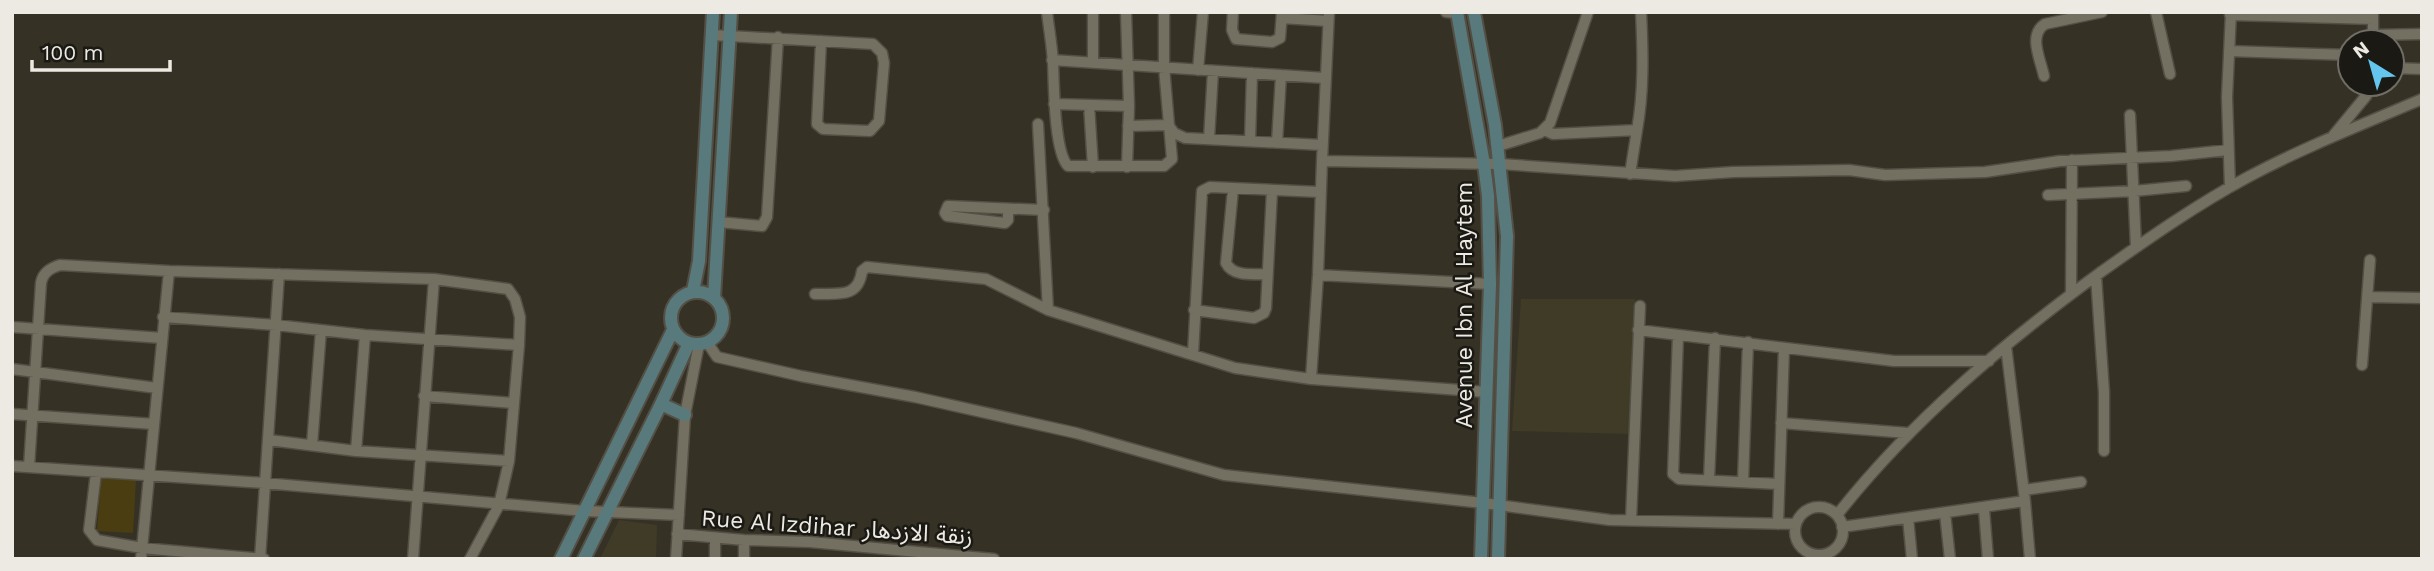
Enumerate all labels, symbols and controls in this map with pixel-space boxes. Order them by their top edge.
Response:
scale bar [32,28,170,72]
north arrow [2336,28,2406,98]
text: N [2349,36,2374,63]
text: 100 m [42,40,104,65]
street label: Avenue Ibn Al Haytem [1451,182,1478,428]
street label: Rue Al Izdihar زنقة الازدهار [700,505,974,550]

